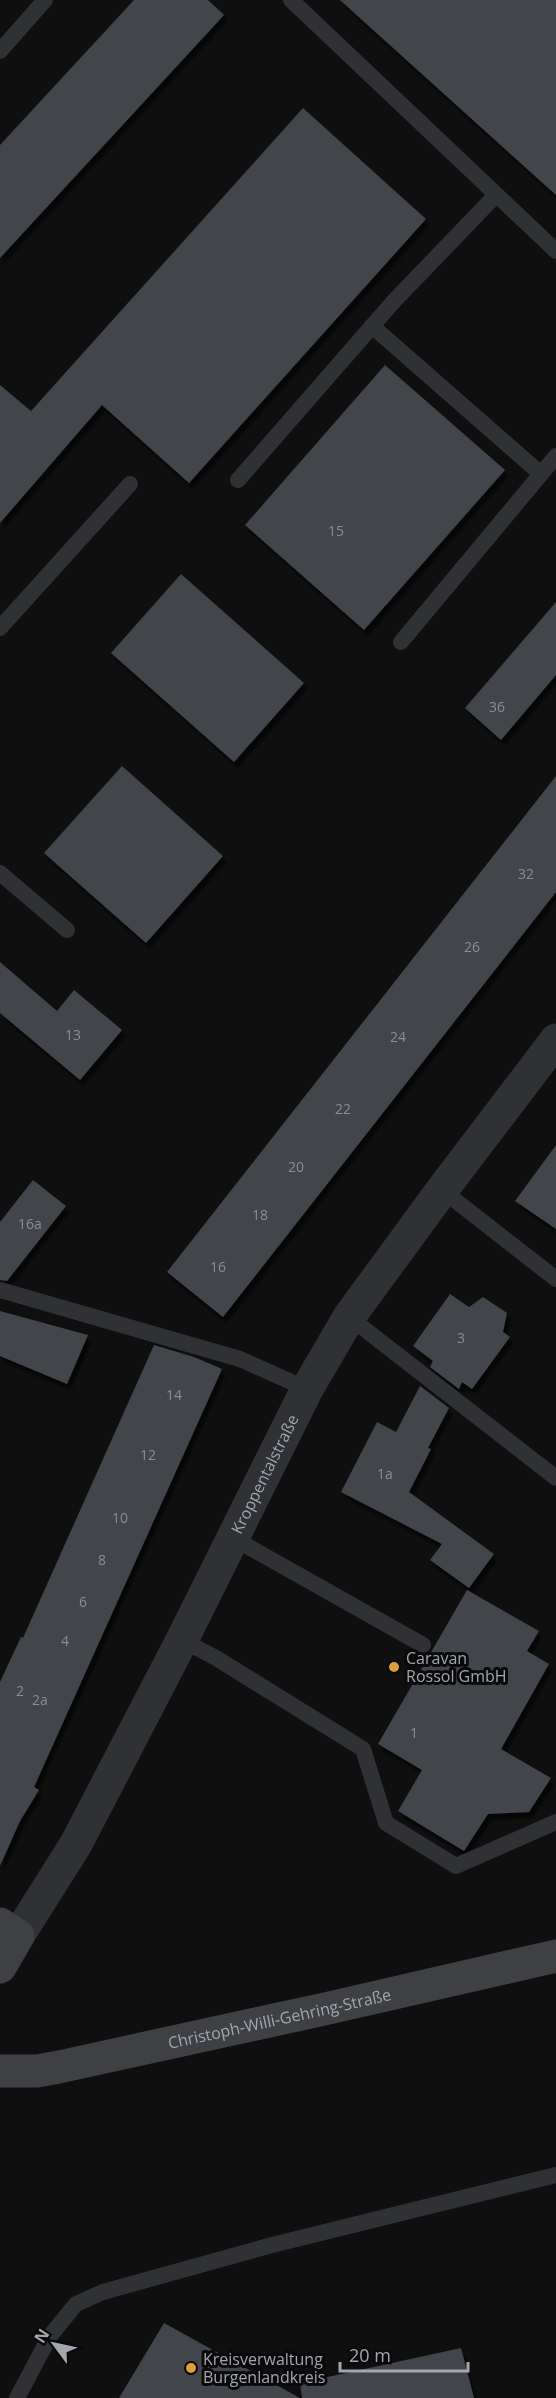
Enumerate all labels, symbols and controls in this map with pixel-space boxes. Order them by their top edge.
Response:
house number: 15 [328,521,344,540]
house number: 36 [489,697,505,716]
house number: 32 [518,864,534,883]
house number: 26 [464,937,480,956]
house number: 13 [65,1025,81,1044]
house number: 24 [390,1027,406,1046]
house number: 22 [335,1099,351,1118]
house number: 20 [288,1157,304,1176]
house number: 18 [252,1205,268,1224]
house number: 16a [18,1214,42,1233]
house number: 16 [210,1257,226,1276]
house number: 3 [457,1328,465,1347]
house number: 14 [166,1385,182,1404]
street label: Kroppentalstraße [226,1411,304,1537]
house number: 12 [140,1445,156,1464]
house number: 1a [377,1464,393,1483]
house number: 10 [112,1508,128,1527]
house number: 8 [98,1550,106,1569]
house number: 6 [79,1592,87,1611]
house number: 4 [61,1631,69,1650]
place label: Caravan Rossol GmbH [406,1647,507,1687]
marker: Caravan Rossol GmbH [387,1660,401,1674]
house number: 2 [16,1681,24,1700]
house number: 2a [32,1690,48,1709]
house number: 1 [410,1723,418,1742]
street label: Christoph-Willi-Gehring-Straße [166,1983,393,2054]
north arrow [24,2314,84,2374]
text: N [29,2324,54,2347]
scale bar [340,2335,468,2373]
text: 20 m [349,2343,391,2367]
place label: Kreisverwaltung Burgenlandkreis [203,2348,325,2388]
marker: Kreisverwaltung Burgenlandkreis [184,2361,198,2375]

